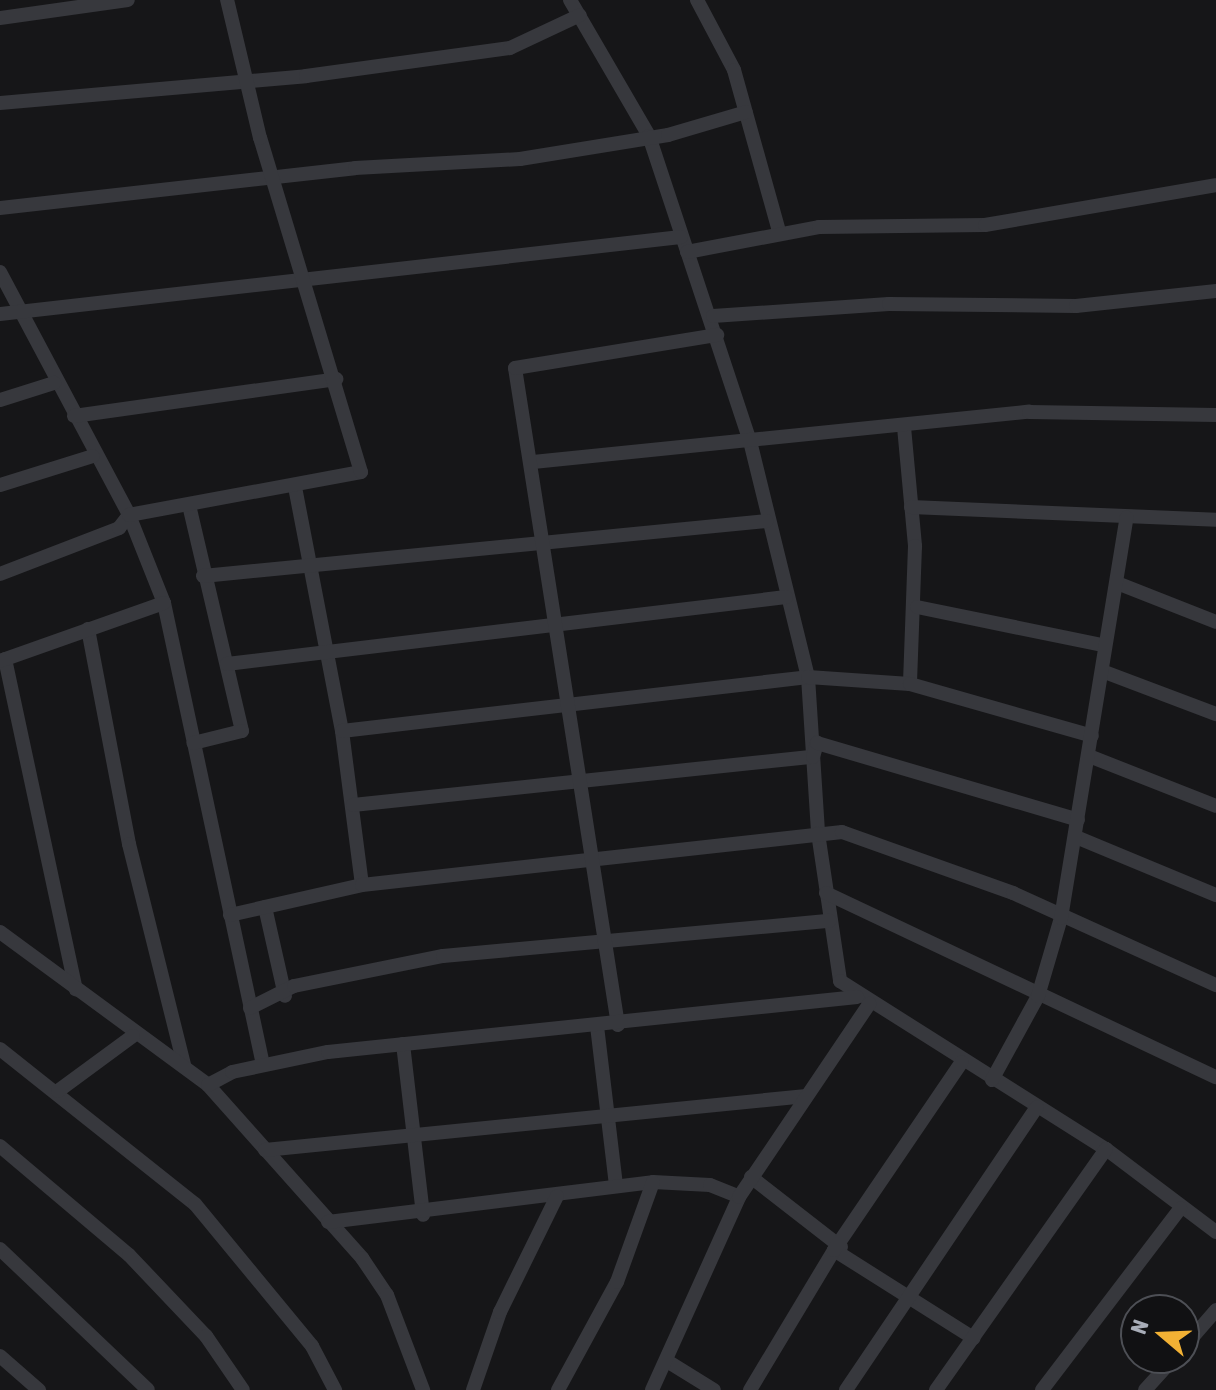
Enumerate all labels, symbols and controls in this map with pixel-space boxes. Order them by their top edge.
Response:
north arrow [1120,1294,1200,1374]
text: N [1125,1316,1154,1337]

